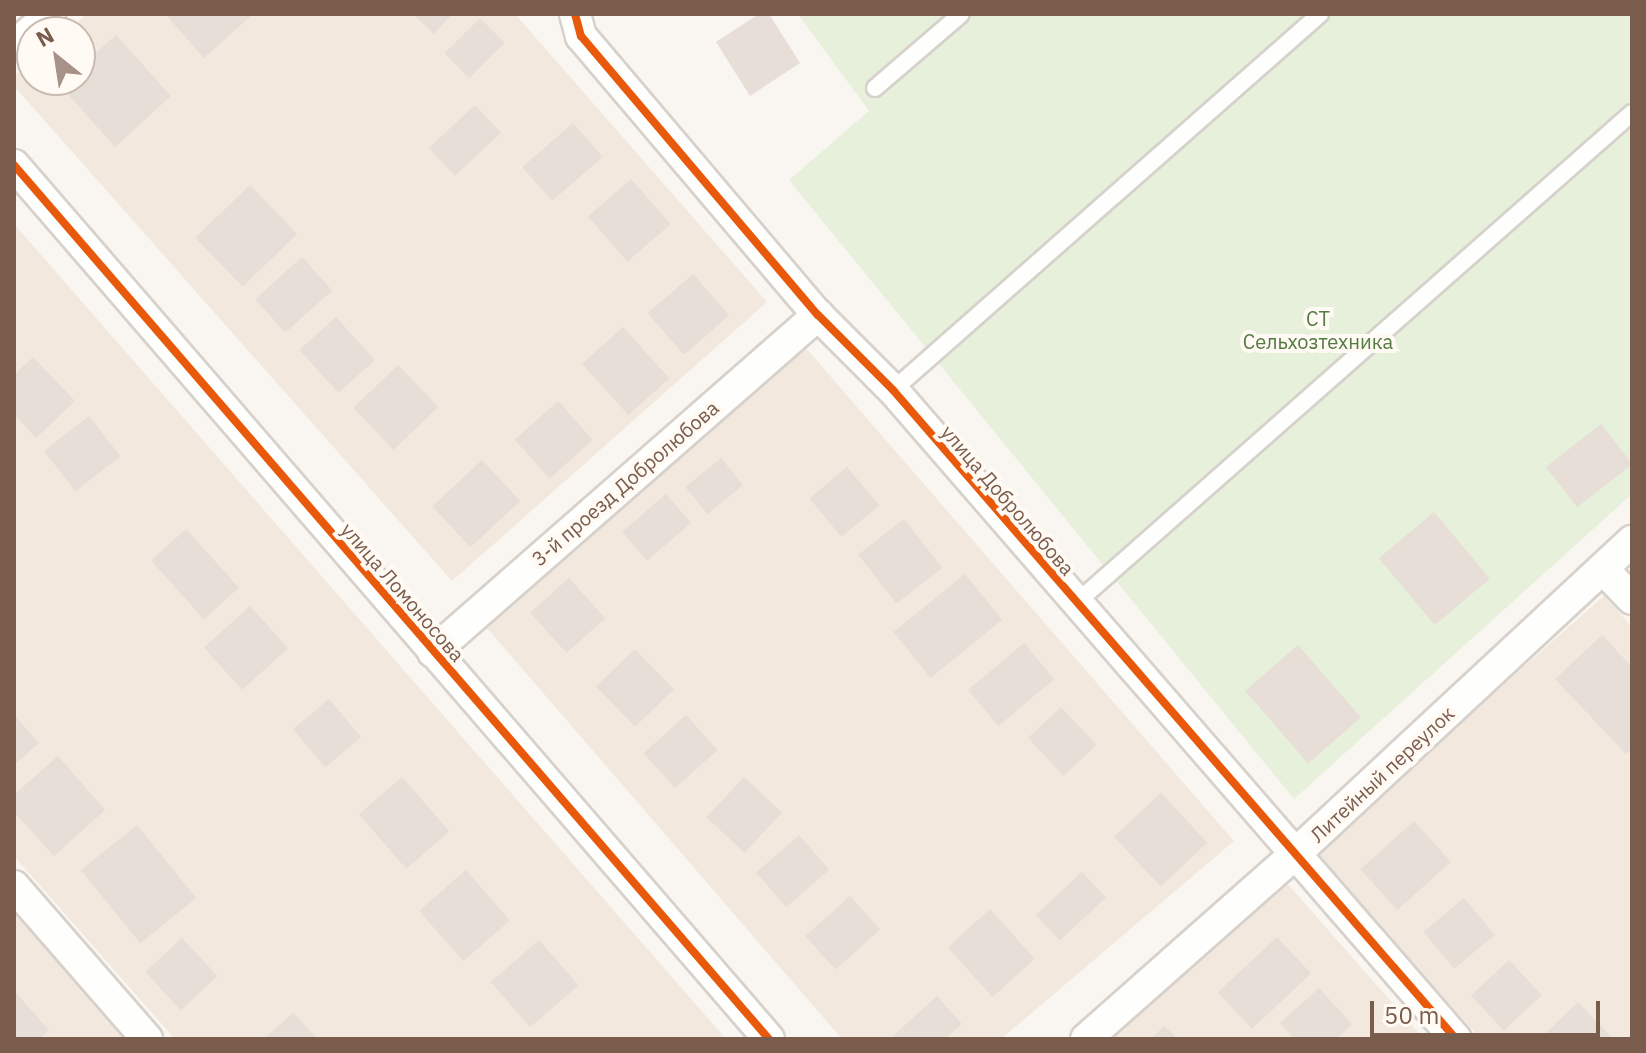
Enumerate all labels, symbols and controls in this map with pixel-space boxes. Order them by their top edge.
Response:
north arrow [16,16,96,96]
text: N [31,20,59,53]
park label: СТ Сельхозтехника [1243,306,1393,353]
street label: 3-й проезд Добролюбова [527,395,723,571]
street label: улица Добролюбова [936,420,1080,580]
street label: улица Ломоносова [336,518,470,666]
street label: Литейный переулок [1305,701,1459,847]
scale bar [1374,985,1604,1035]
text: 50 m [1384,999,1439,1031]

